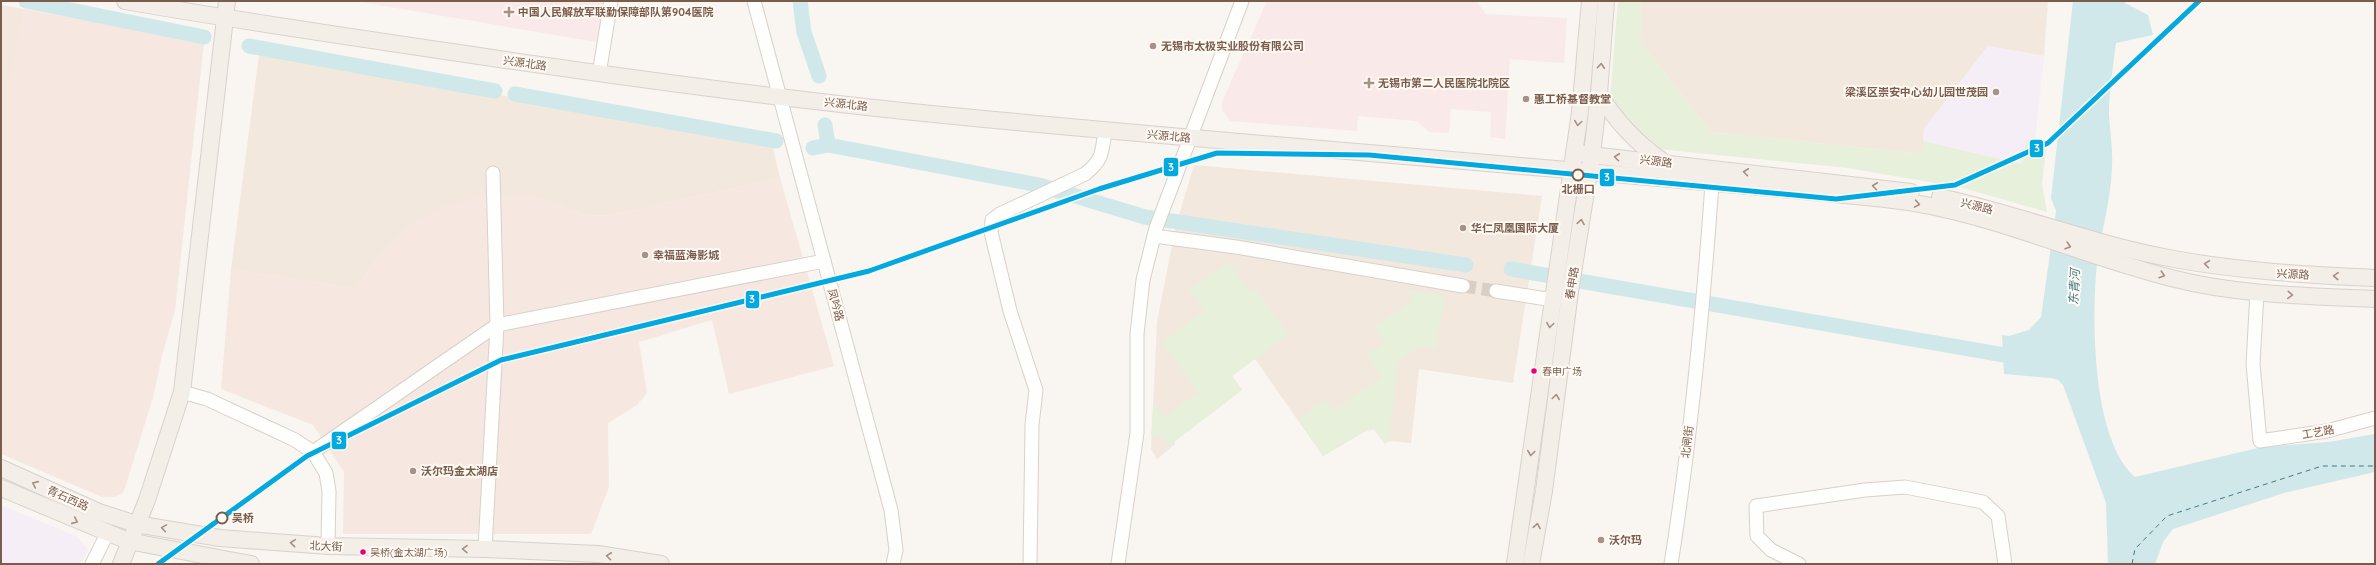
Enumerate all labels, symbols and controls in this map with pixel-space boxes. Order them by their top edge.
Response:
place label: 中国人民解放军联勤保障部队第904医院 [518,5,713,19]
marker: 中国人民解放军联勤保障部队第904医院 [503,6,515,18]
place label: 无锡市太极实业股份有限公司 [1161,39,1304,53]
marker: 无锡市太极实业股份有限公司 [1148,41,1158,51]
street label: 兴源北路 [502,53,548,73]
one-way arrow [1597,63,1606,69]
place label: 无锡市第二人民医院北院区 [1378,76,1510,90]
marker: 无锡市第二人民医院北院区 [1363,77,1375,89]
place label: 梁溪区崇安中心幼儿园世茂园 [1845,85,1988,99]
marker: 梁溪区崇安中心幼儿园世茂园 [1991,87,2001,97]
place label: 惠工桥基督教堂 [1534,92,1611,106]
marker: 惠工桥基督教堂 [1521,94,1531,104]
street label: 兴源北路 [823,95,869,113]
one-way arrow [1574,120,1583,127]
street label: 兴源北路 [1146,127,1192,145]
line badge: 3 [2029,139,2044,158]
text: 3 [2034,141,2040,155]
street label: 兴源路 [1639,152,1673,170]
one-way arrow [1614,153,1620,162]
line badge: 3 [1163,157,1179,177]
text: 3 [1168,160,1174,174]
marker: 北栅口 [1571,168,1585,182]
line badge: 3 [1599,168,1615,187]
one-way arrow [1743,168,1749,177]
text: 3 [1604,170,1610,184]
place label: 北栅口 [1562,182,1595,196]
one-way arrow [1872,182,1878,191]
street label: 兴源路 [1959,195,1995,217]
one-way arrow [1914,199,1920,208]
one-way arrow [1576,219,1585,225]
place label: 华仁凤凰国际大厦 [1471,221,1559,235]
marker: 华仁凤凰国际大厦 [1458,223,1468,233]
one-way arrow [2064,241,2071,250]
place label: 幸福蓝海影城 [653,248,720,262]
marker: 幸福蓝海影城 [640,250,650,260]
one-way arrow [2204,260,2210,269]
street label: 春申路 [1563,266,1581,300]
street label: 兴源路 [2276,266,2310,282]
water label: 东青河 [2066,267,2083,305]
one-way arrow [2158,270,2165,279]
one-way arrow [2333,272,2339,281]
street label: 凤吟路 [825,287,847,323]
line badge: 3 [745,290,760,309]
one-way arrow [2287,290,2293,299]
text: 3 [749,292,755,306]
one-way arrow [1546,322,1555,328]
place label: 春申广场 [1542,365,1582,378]
marker: 春申广场 [1529,366,1539,376]
one-way arrow [1551,394,1560,400]
street label: 工艺路 [2301,422,2335,442]
street label: 北闸街 [1678,425,1696,459]
line badge: 3 [331,431,347,450]
text: 3 [336,433,342,447]
one-way arrow [1527,450,1536,456]
place label: 沃尔玛金太湖店 [421,464,498,478]
marker: 沃尔玛金太湖店 [408,466,418,476]
one-way arrow [32,480,39,488]
street label: 青石西路 [45,483,91,513]
marker: 吴桥 [215,511,229,525]
place label: 吴桥 [232,511,254,525]
one-way arrow [71,516,79,524]
one-way arrow [1533,522,1541,529]
one-way arrow [161,524,167,533]
place label: 沃尔玛 [1609,533,1642,547]
marker: 沃尔玛 [1596,535,1606,545]
street label: 北大街 [309,538,343,554]
one-way arrow [290,539,296,548]
one-way arrow [462,545,468,553]
place label: 吴桥(金太湖广场) [370,546,448,559]
marker: 吴桥(金太湖广场) [358,547,368,557]
one-way arrow [605,552,612,561]

